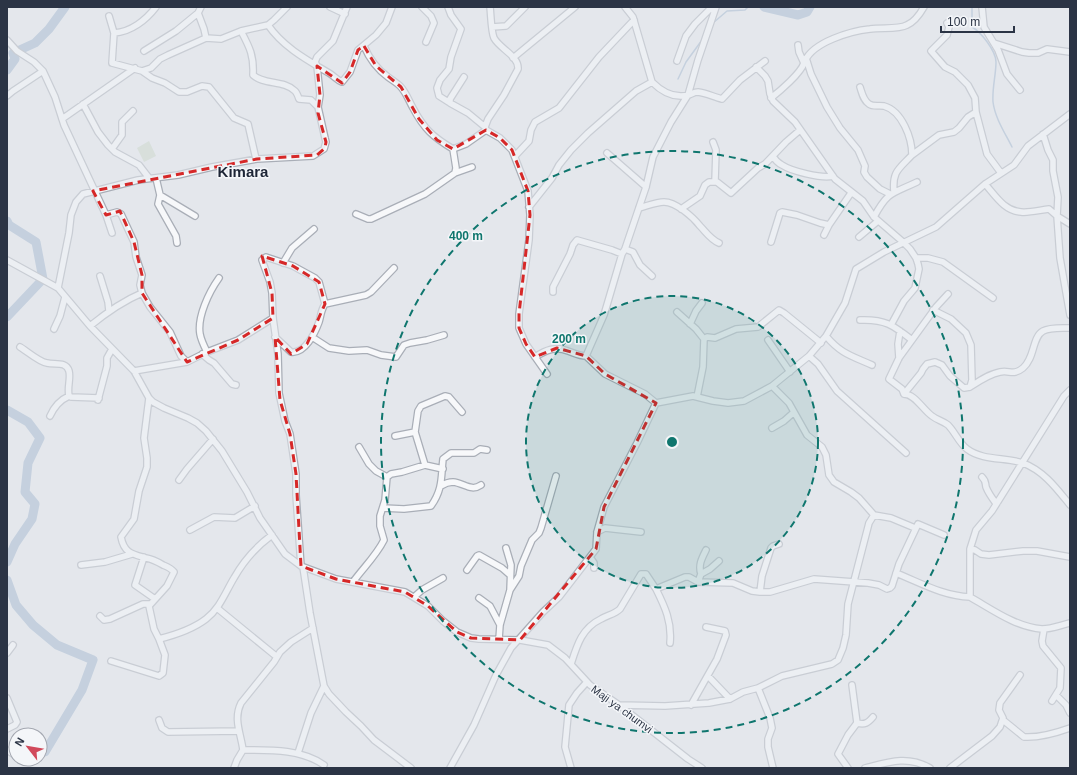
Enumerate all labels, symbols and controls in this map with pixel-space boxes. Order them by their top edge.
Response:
scale bar [941,8,1014,34]
text: 100 m [947,15,980,29]
district label: Kimara [218,163,269,180]
text: 400 m [449,229,483,243]
text: 200 m [552,332,586,346]
centre of rings [665,435,679,449]
street label: Maji ya chumvi [589,683,655,735]
north arrow [8,727,48,767]
text: N [12,735,27,748]

